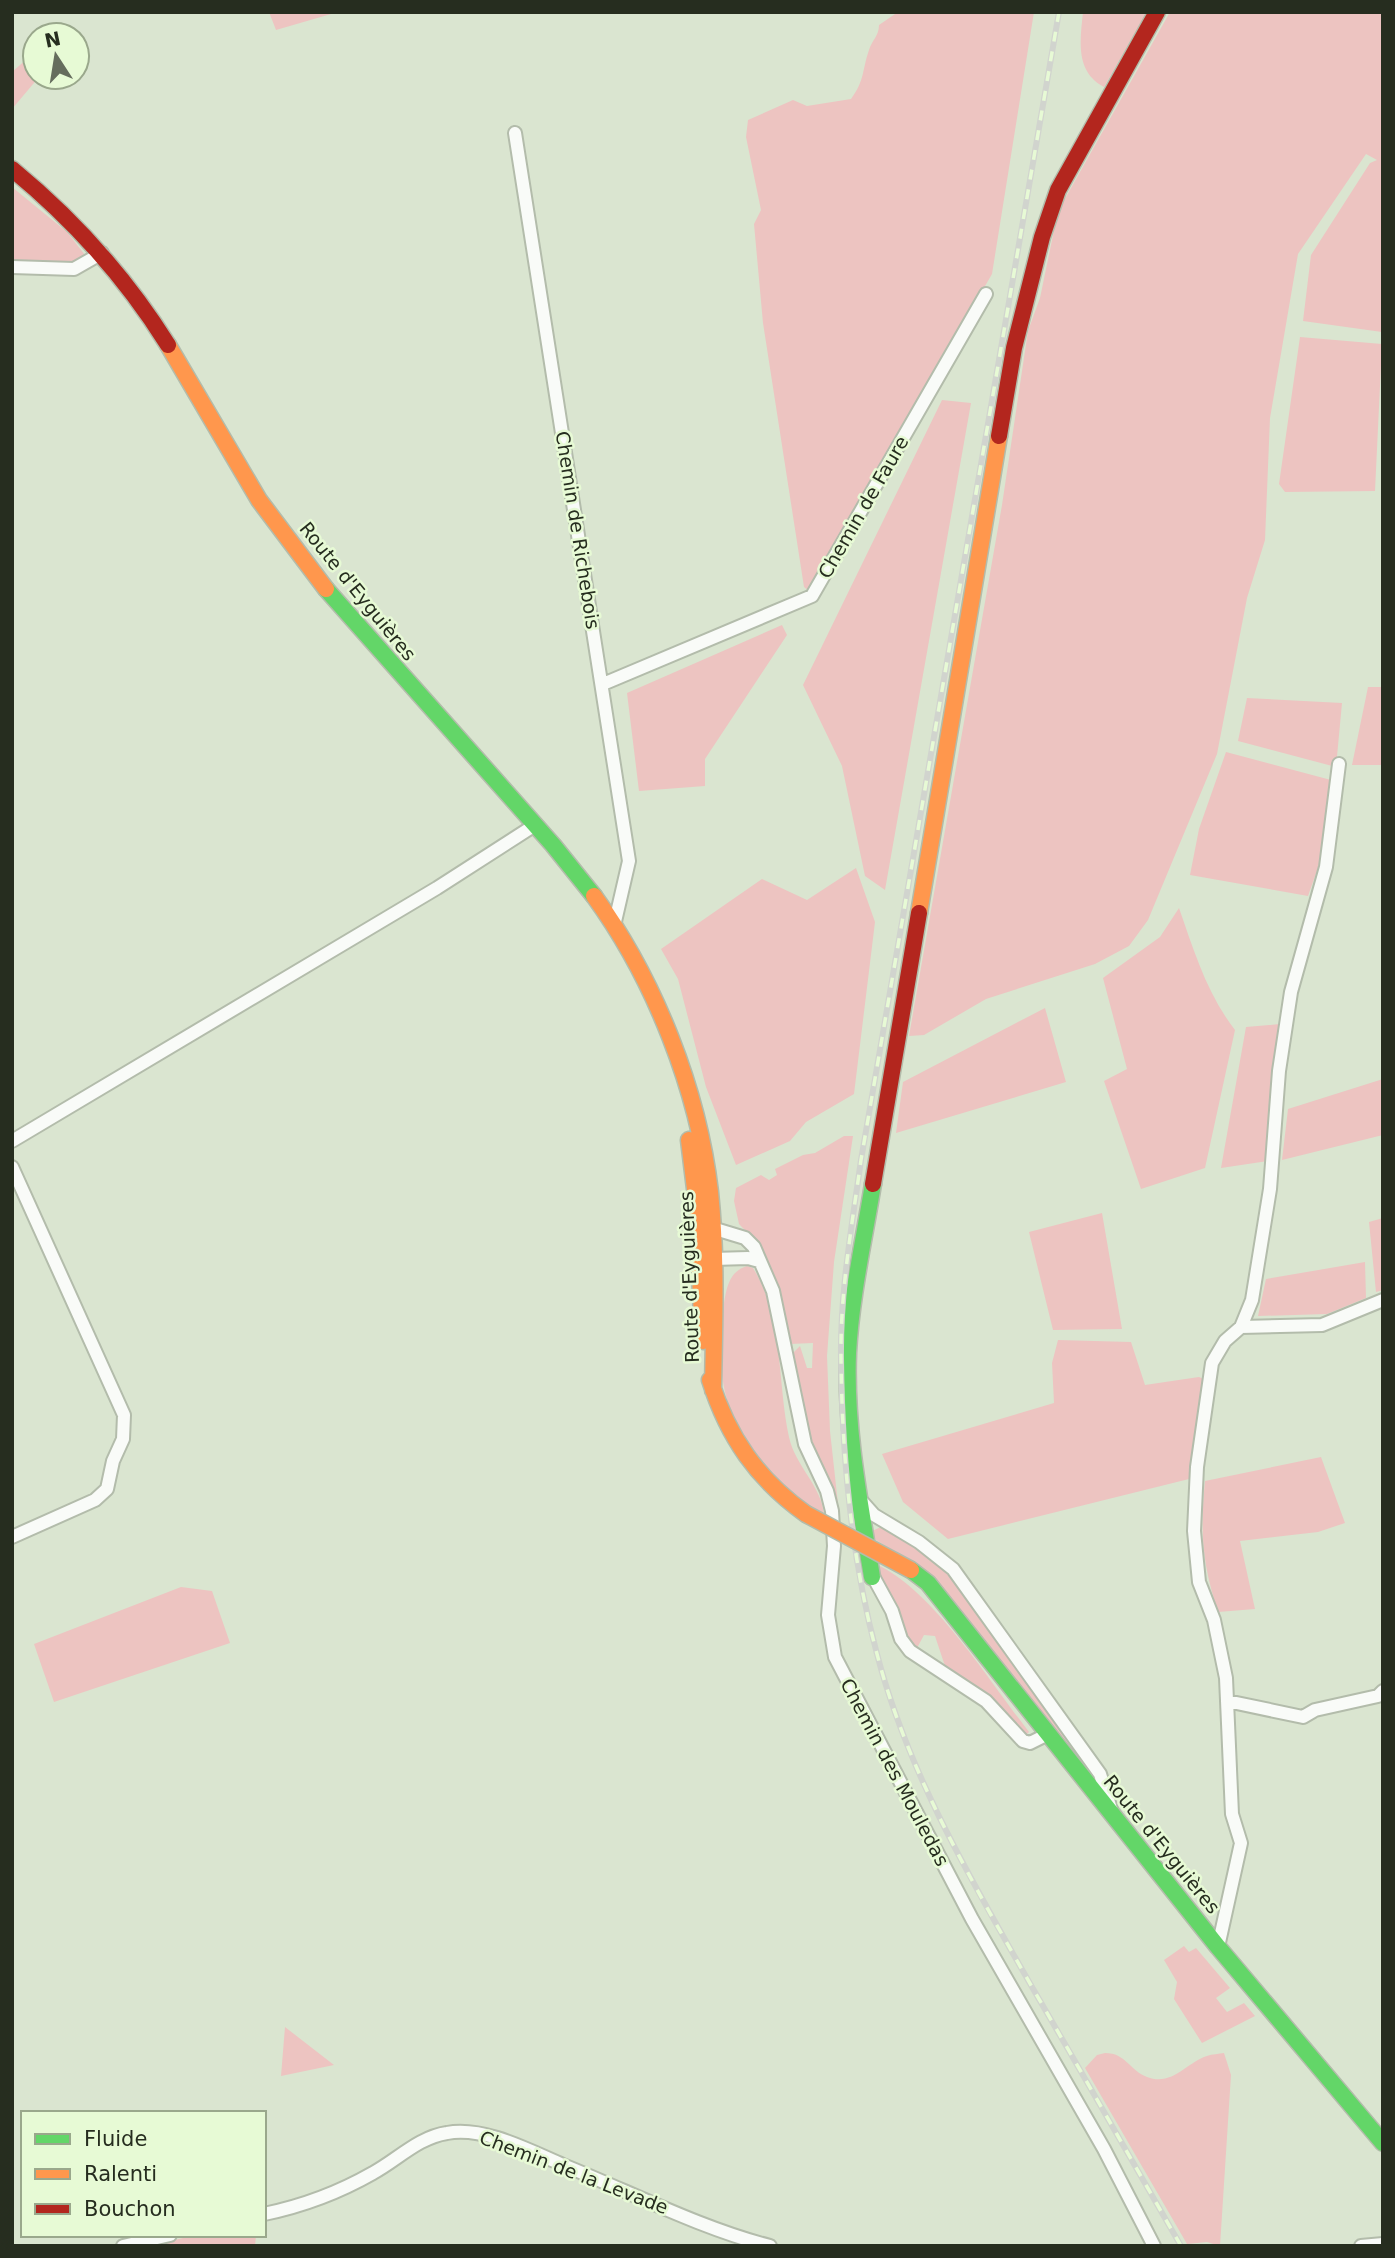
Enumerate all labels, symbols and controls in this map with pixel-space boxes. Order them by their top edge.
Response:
north arrow [21,21,91,91]
text: N [42,27,63,52]
street label: Chemin de Richebois [551,429,605,631]
street label: Chemin de Faure [813,432,913,582]
street label: Route d'Eyguières [295,517,421,665]
street label: Route d'Eyguières [675,1191,703,1363]
street label: Chemin des Mouledas [836,1674,954,1870]
street label: Route d'Eyguières [1099,1770,1225,1918]
legend [21,2111,266,2237]
street label: Chemin de la Levade [477,2126,671,2218]
text: Fluide [84,2127,147,2151]
text: Ralenti [84,2162,157,2186]
text: Bouchon [84,2197,176,2221]

